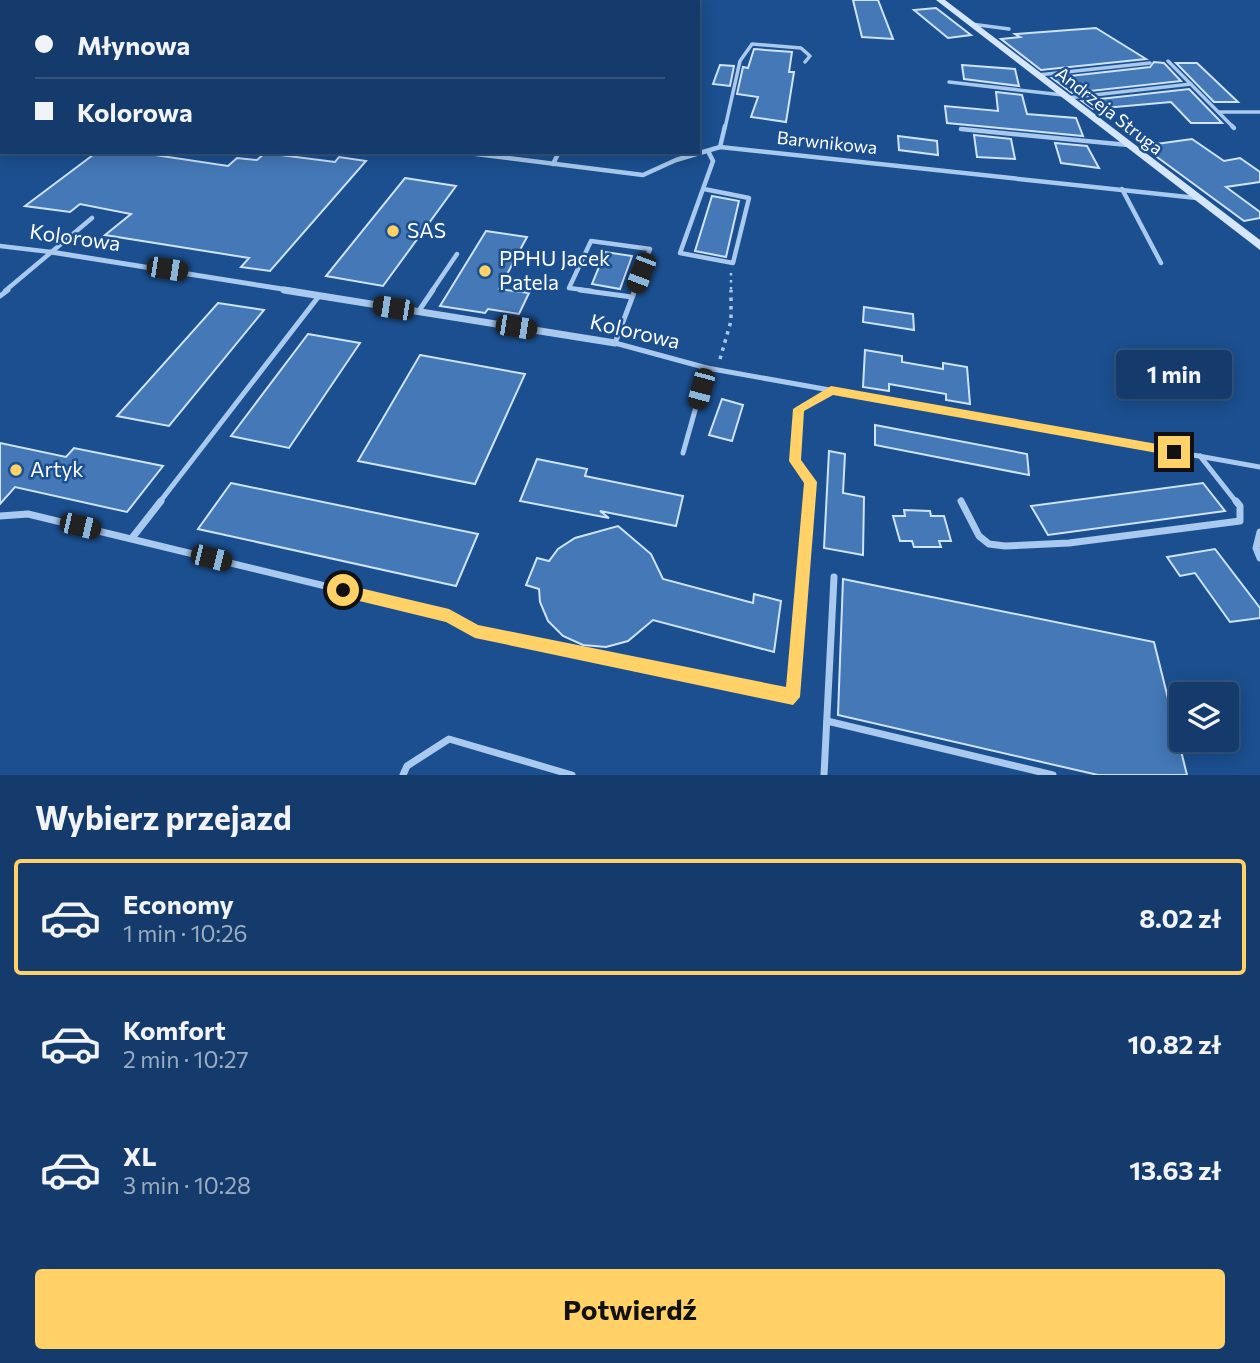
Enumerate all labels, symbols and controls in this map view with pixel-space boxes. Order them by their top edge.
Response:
text: Młynowa [77,29,190,60]
street label: Andrzeja Struga [1052,61,1168,159]
text: Kolorowa [77,96,193,127]
street label: Barwnikowa [776,126,878,158]
place label: SAS [407,217,446,242]
street label: Kolorowa [28,218,122,255]
marker: SAS [385,223,401,239]
place label: PPHU Jacek Patela [499,245,610,294]
car [624,250,659,296]
car [145,255,190,283]
marker: PPHU Jacek Patela [477,263,493,279]
car [371,294,416,322]
street label: Kolorowa [588,308,683,353]
car [494,313,539,341]
callout: 1 min [1116,350,1232,400]
text: 1 min [1147,360,1201,388]
car [686,366,717,412]
route end [1158,436,1190,468]
place label: Artyk [30,456,84,481]
marker: Artyk [8,462,24,478]
car [58,511,103,541]
car [189,543,234,573]
route start [327,574,359,606]
map controls [1169,682,1239,752]
button: layers [1169,682,1239,752]
text: Wybierz przejazd [35,797,292,837]
icon: car [39,886,102,949]
text: Economy [123,888,234,919]
text: 8.02 zł [1139,902,1221,933]
text: 1 min · 10:26 [123,919,248,947]
icon: car [39,1012,102,1075]
text: Komfort [123,1014,226,1045]
text: 10.82 zł [1127,1028,1221,1059]
text: 2 min · 10:27 [123,1045,249,1073]
icon: car [39,1138,102,1201]
text: XL [123,1140,157,1171]
text: 13.63 zł [1129,1154,1221,1185]
text: 3 min · 10:28 [123,1171,251,1199]
button: Potwierdź [35,1269,1225,1349]

